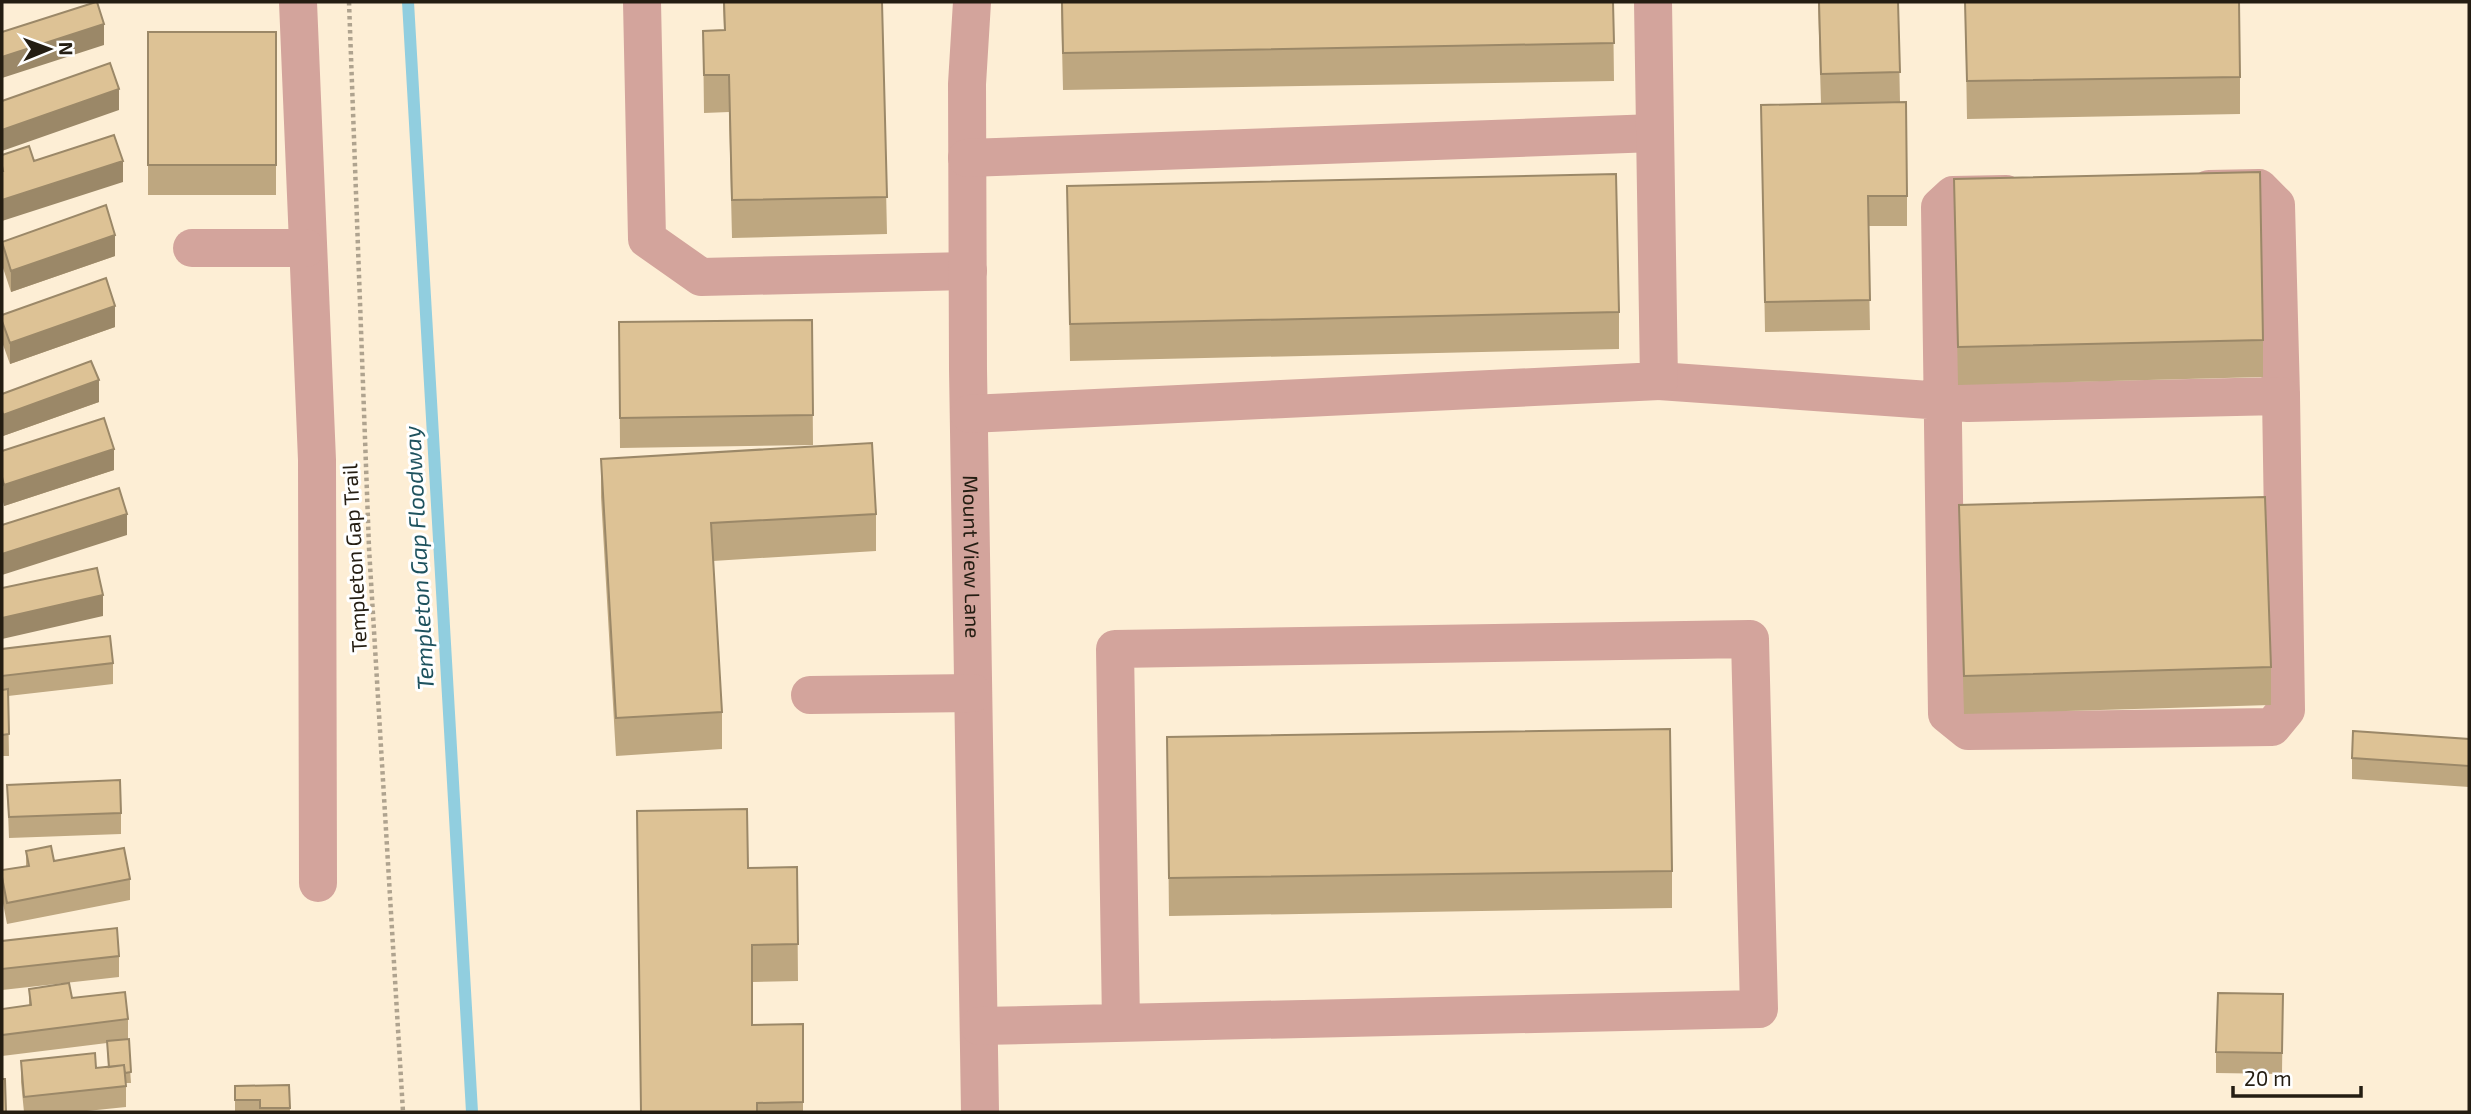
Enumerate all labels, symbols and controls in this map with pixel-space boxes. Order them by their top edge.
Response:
north arrow [14,14,84,84]
text: N [55,42,78,56]
water label: Templeton Gap Floodway [397,425,439,691]
street label: Templeton Gap Trail [336,462,371,653]
street label: Mount View Lane [959,475,986,639]
scale bar [2233,1054,2361,1098]
text: 20 m [2244,1065,2292,1090]

